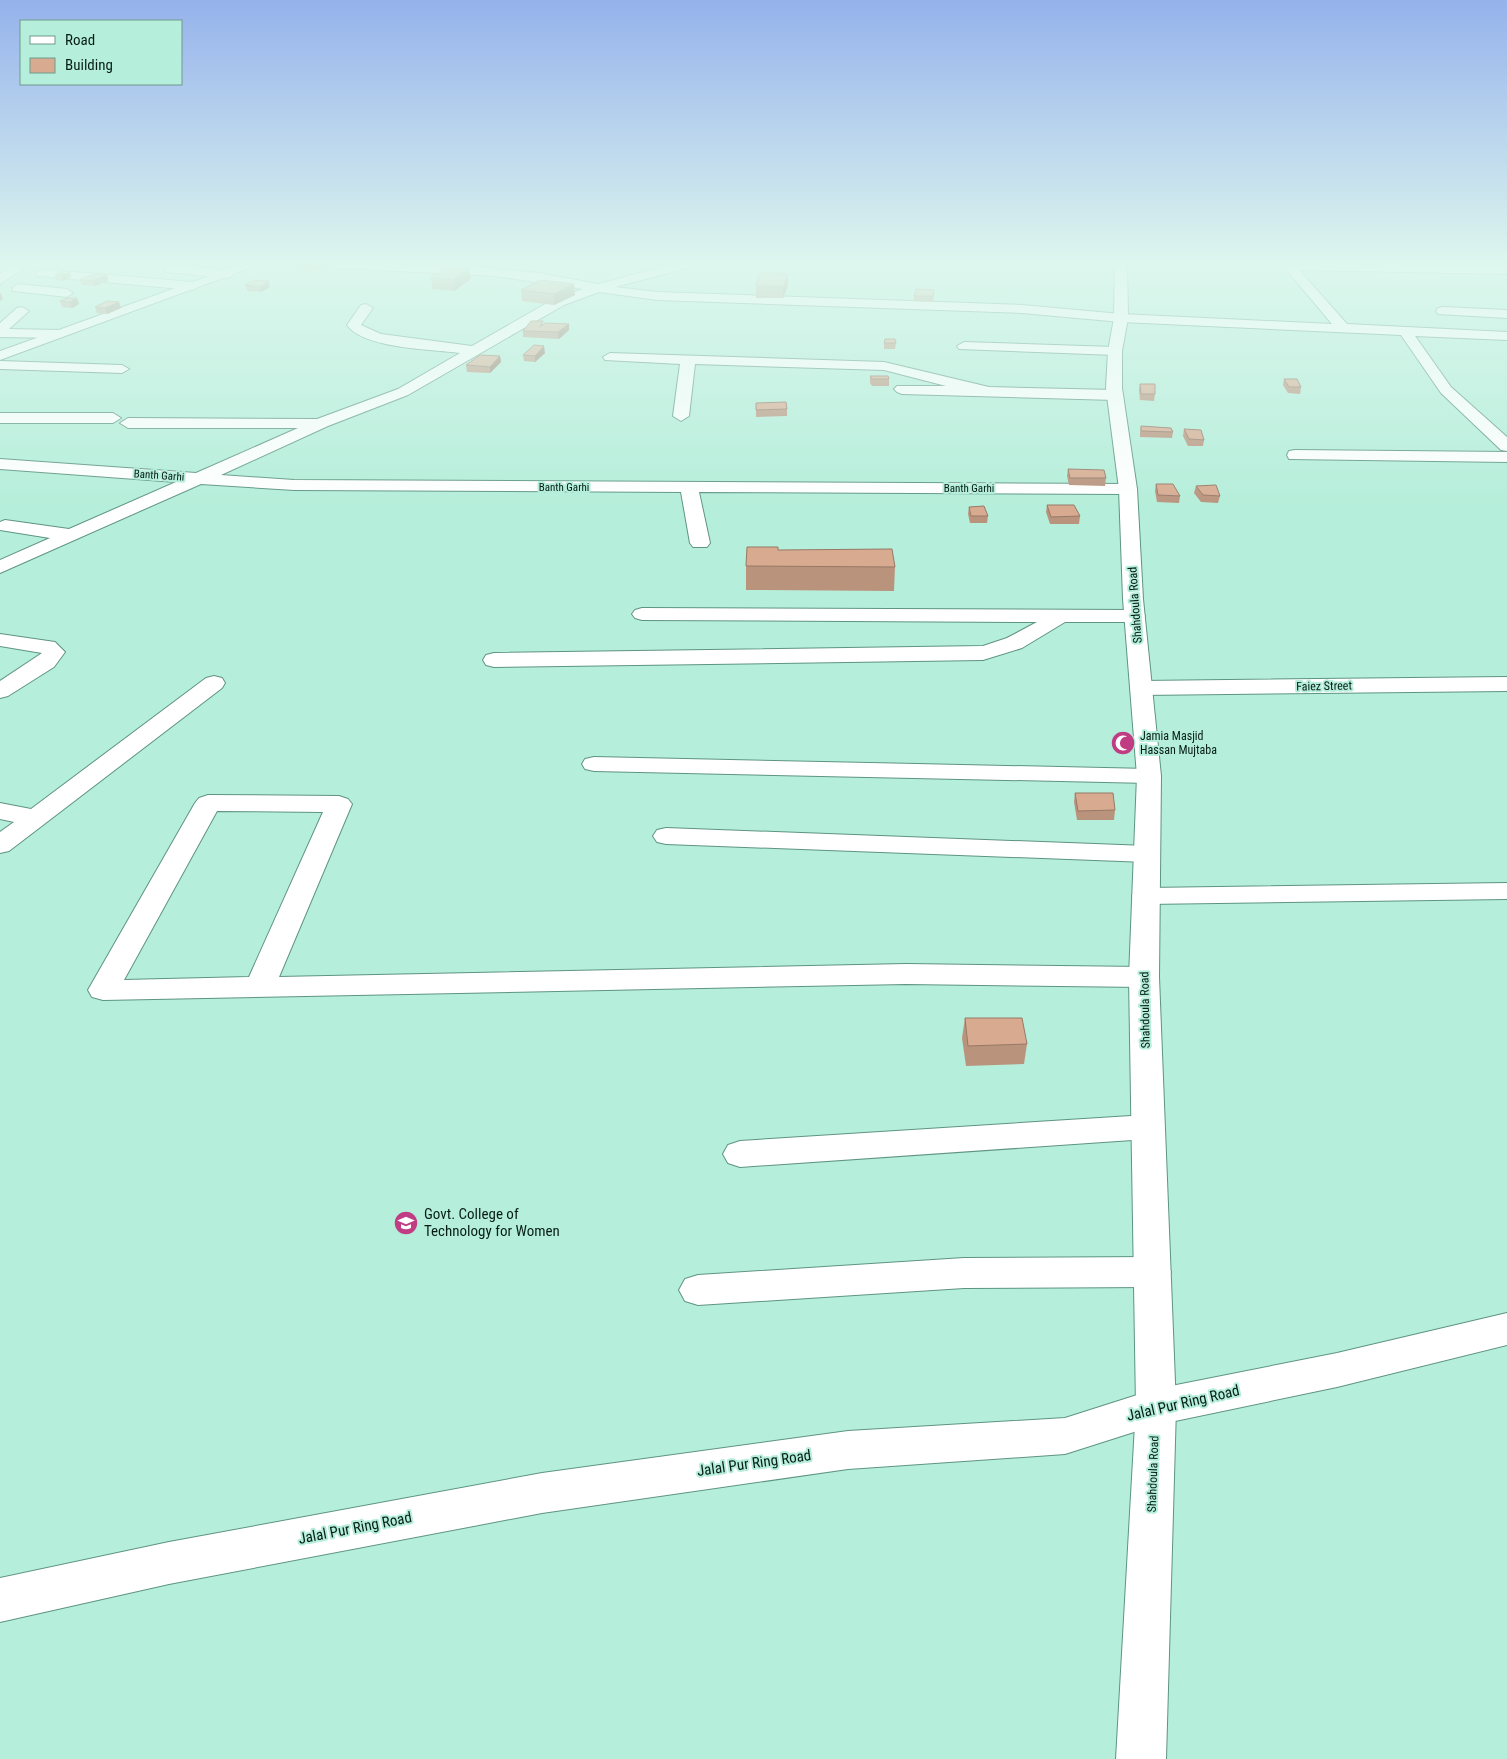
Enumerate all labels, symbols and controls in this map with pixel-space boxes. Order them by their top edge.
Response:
legend [20,20,182,85]
text: Road [65,31,95,49]
text: Building [65,56,113,74]
street label: Banth Garhi [133,467,185,484]
street label: Banth Garhi [539,481,589,494]
street label: Banth Garhi [944,482,994,495]
street label: Shahdoula Road [1125,566,1145,644]
street label: Faiez Street [1296,679,1352,693]
place label: Jamia Masjid Hassan Mujtaba [1140,729,1217,757]
mosque icon: Jamia Masjid Hassan Mujtaba [1110,730,1136,756]
street label: Shahdoula Road [1137,971,1153,1048]
place label: Govt. College of Technology for Women [424,1205,560,1240]
school or university icon: Govt. College of Technology for Women [393,1210,419,1236]
street label: Jalal Pur Ring Road [1125,1381,1241,1425]
street label: Shahdoula Road [1145,1435,1161,1513]
street label: Jalal Pur Ring Road [696,1446,812,1480]
street label: Jalal Pur Ring Road [297,1508,413,1548]

